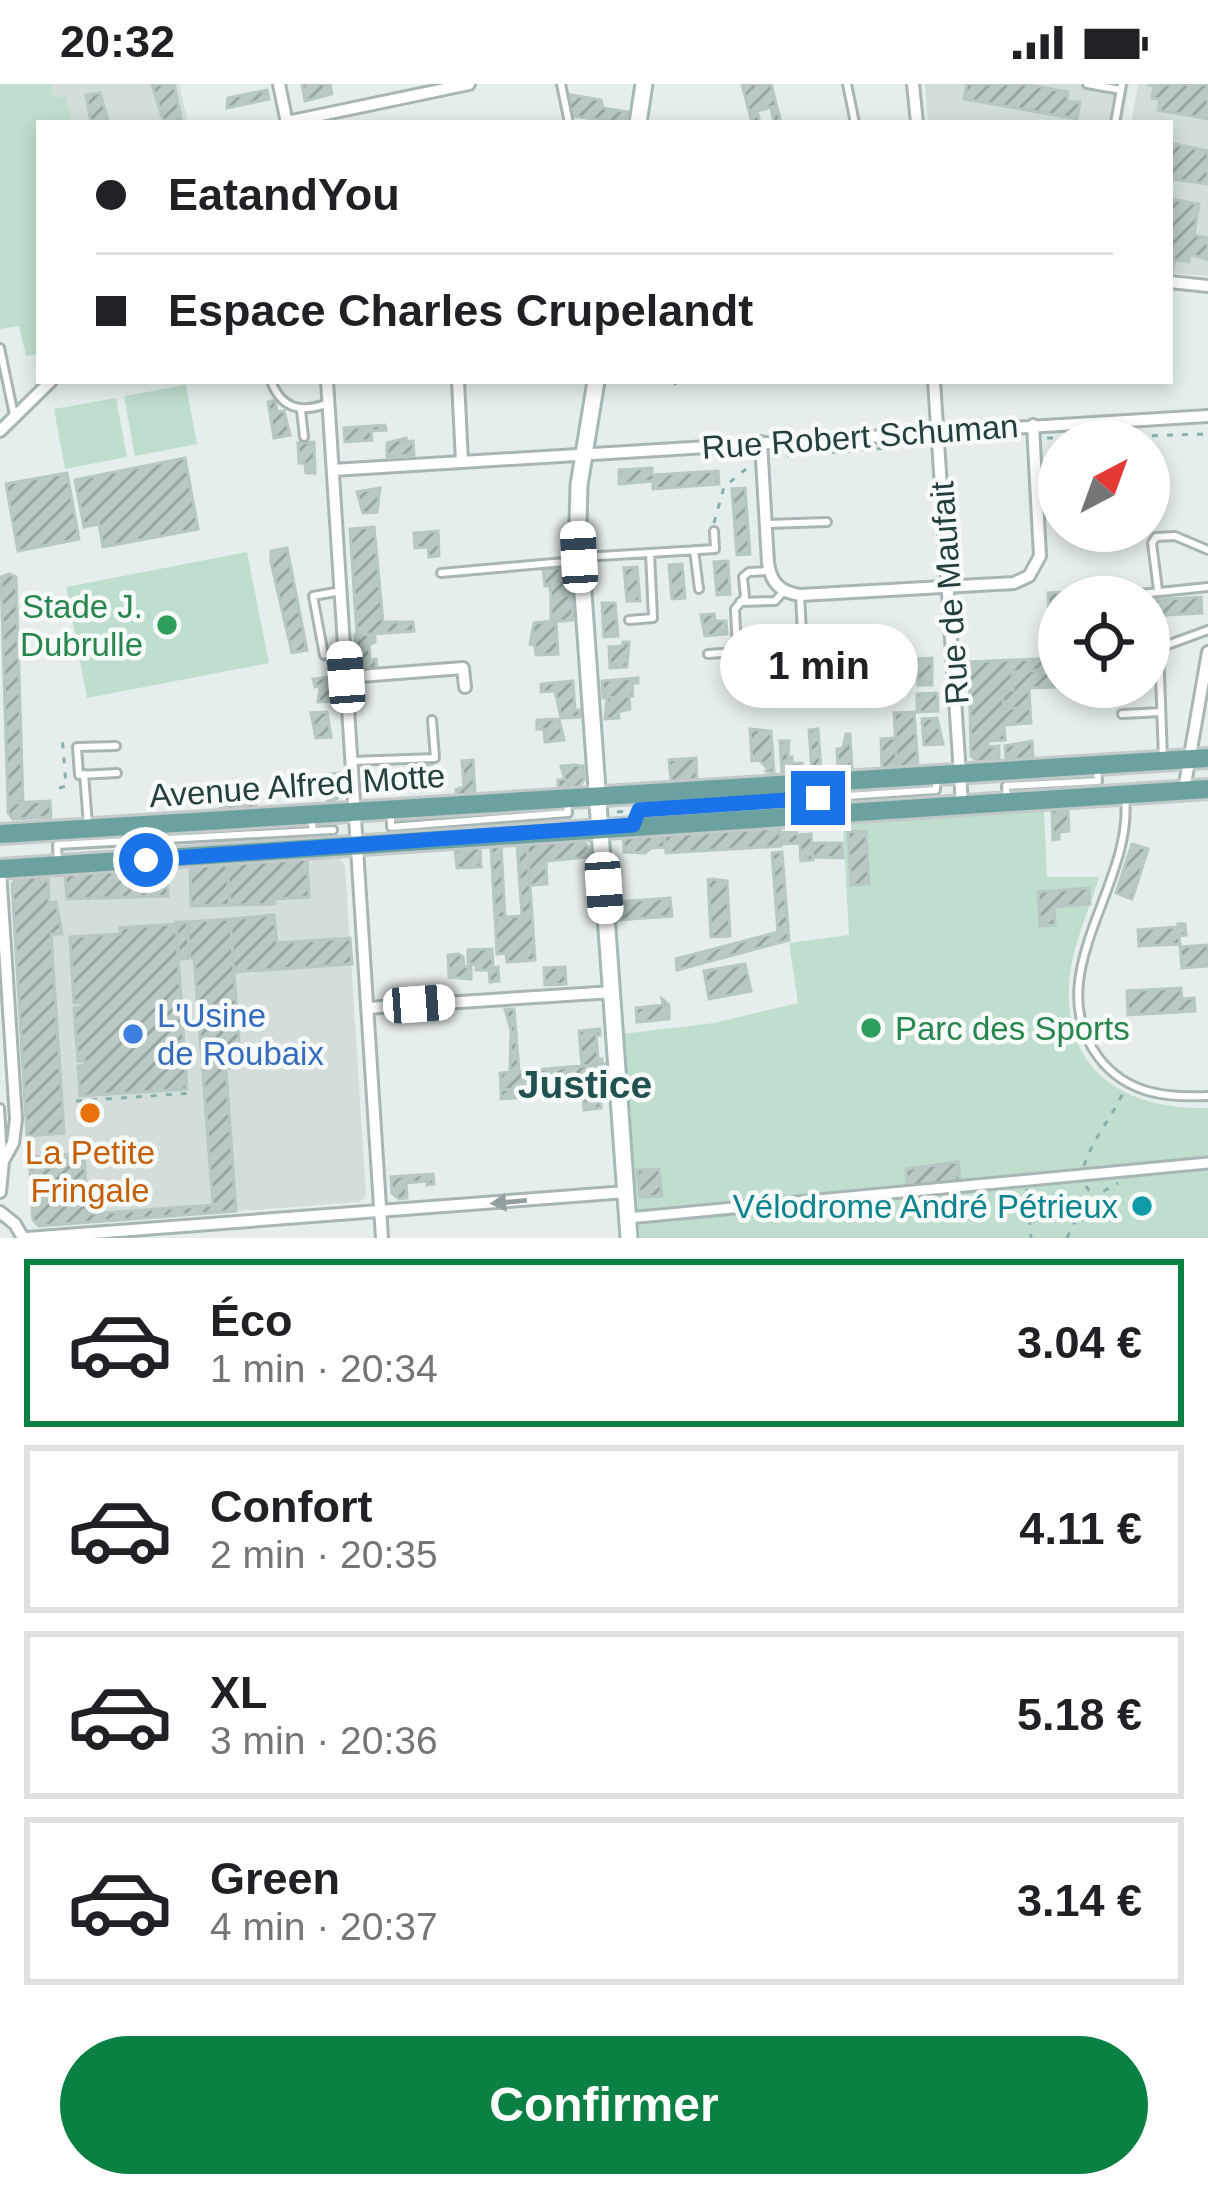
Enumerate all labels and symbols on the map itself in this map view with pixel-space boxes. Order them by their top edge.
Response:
street label: Rue Robert Schuman [700,407,1020,466]
north arrow [1038,420,1170,552]
street label: Rue de Maufait [923,480,976,706]
car [559,520,599,594]
place label: Stade J. Dubrulle [20,588,143,663]
marker: Stade J. Dubrulle [154,612,180,638]
callout: 1 min [719,624,917,708]
car [326,640,366,714]
street label: Avenue Alfred Motte [148,757,446,814]
route end [791,771,845,825]
route start [119,833,173,887]
car [584,851,624,925]
car [382,984,456,1024]
place label: L'Usine de Roubaix [157,997,324,1072]
place label: Parc des Sports [895,1010,1130,1047]
marker: Parc des Sports [858,1015,884,1041]
marker: L'Usine de Roubaix [120,1021,146,1047]
district label: Justice [518,1063,652,1106]
marker: La Petite Fringale [77,1100,103,1126]
place label: La Petite Fringale [25,1134,155,1209]
place label: Vélodrome André Pétrieux [733,1188,1118,1225]
one-way arrow [490,1193,527,1212]
marker: Vélodrome André Pétrieux [1129,1193,1155,1219]

